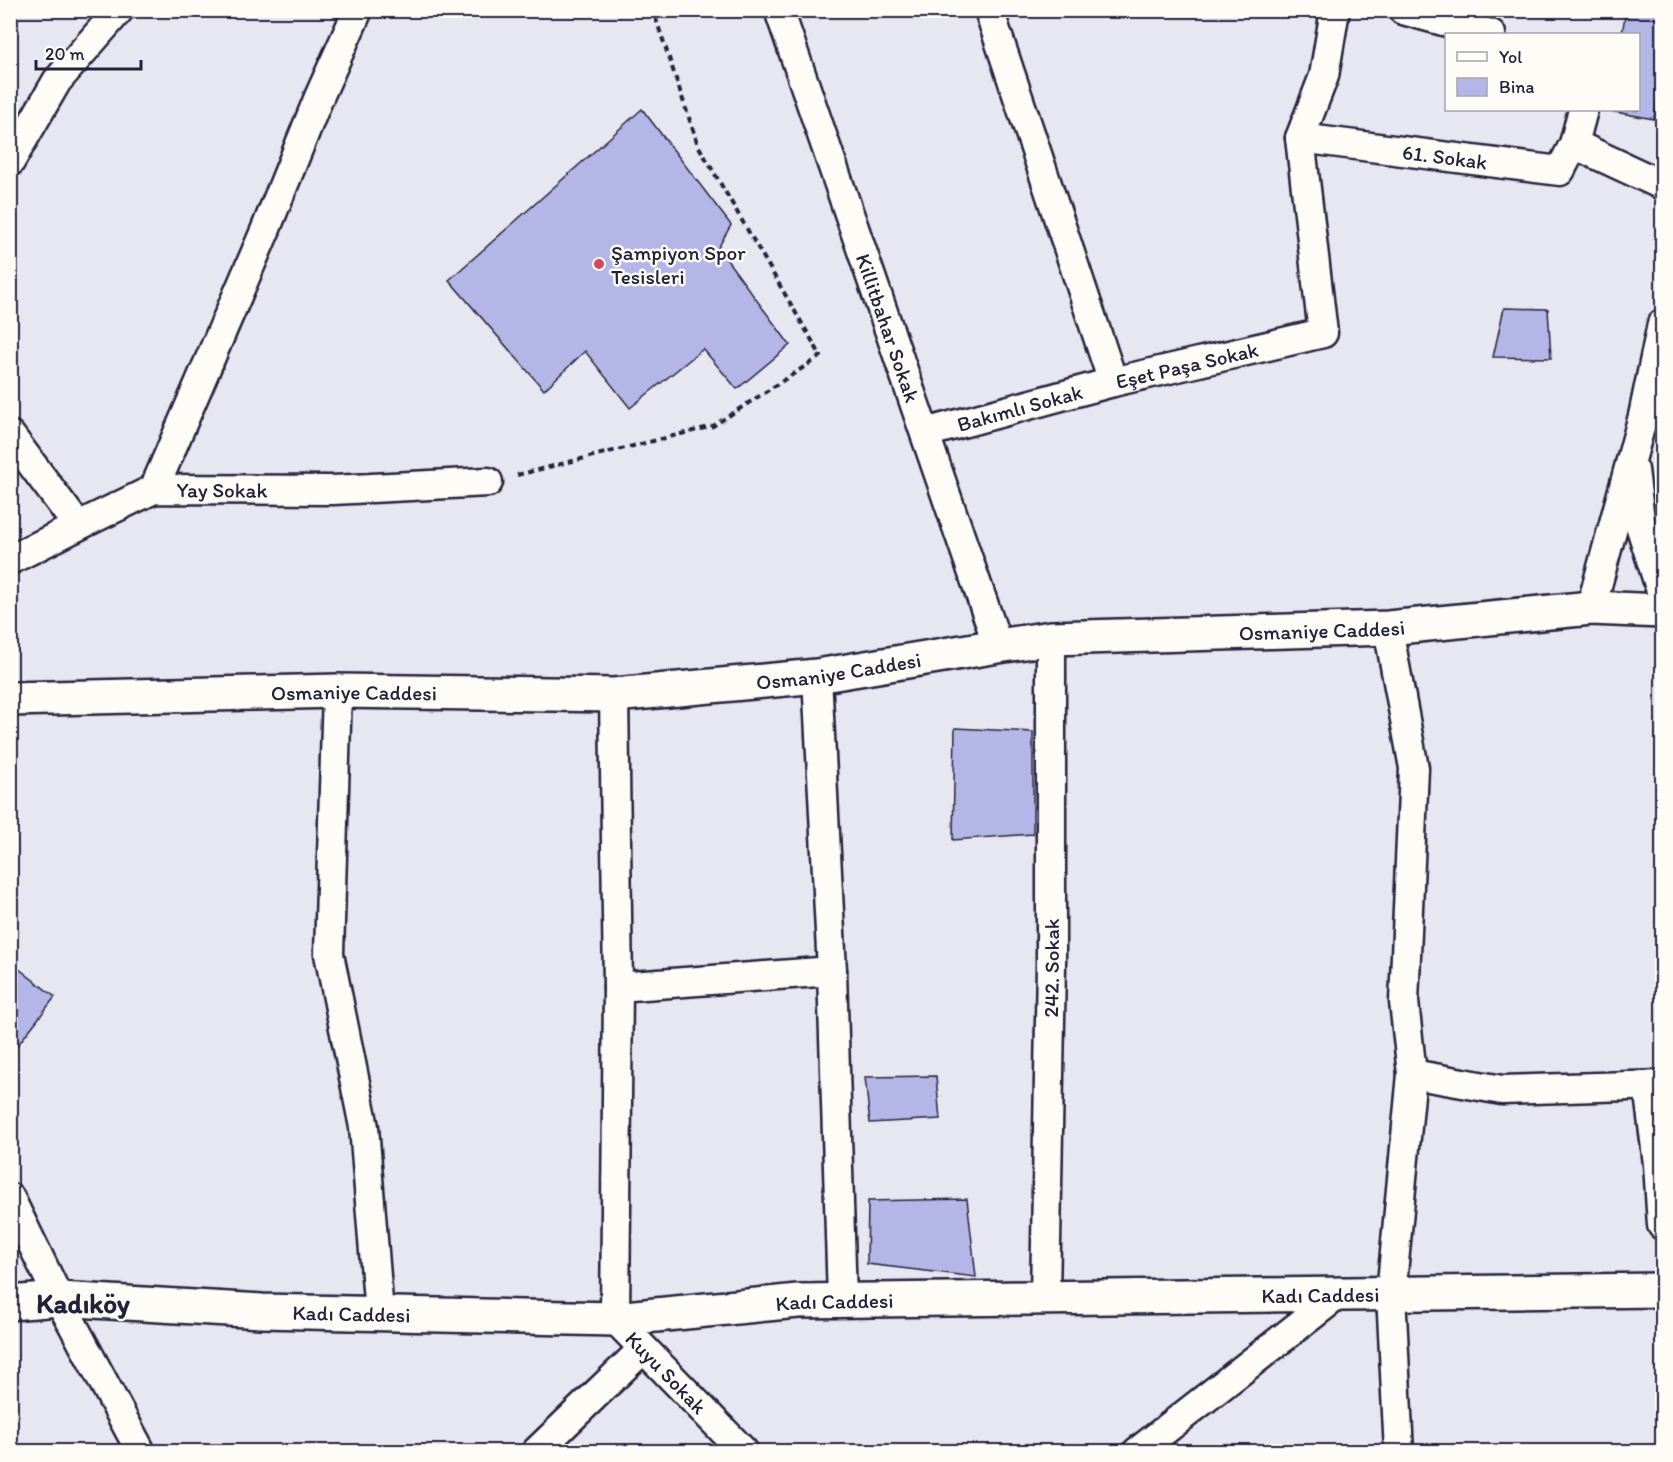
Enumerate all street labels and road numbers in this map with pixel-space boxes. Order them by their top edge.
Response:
street label: 61. Sokak [1401,139,1489,174]
street label: Killitbahar Sokak [851,250,926,406]
street label: Eşet Paşa Sokak [1113,336,1261,393]
street label: Bakımlı Sokak [954,378,1085,436]
street label: Yay Sokak [176,477,268,502]
street label: Osmaniye Caddesi [1238,614,1406,645]
street label: Osmaniye Caddesi [755,646,923,694]
street label: Osmaniye Caddesi [270,678,437,705]
street label: 242. Sokak [1038,918,1064,1018]
street label: Kadı Caddesi [1261,1281,1380,1308]
street label: Kadı Caddesi [774,1287,894,1316]
street label: Kadı Caddesi [292,1299,411,1327]
street label: Kuyu Sokak [621,1325,712,1419]

